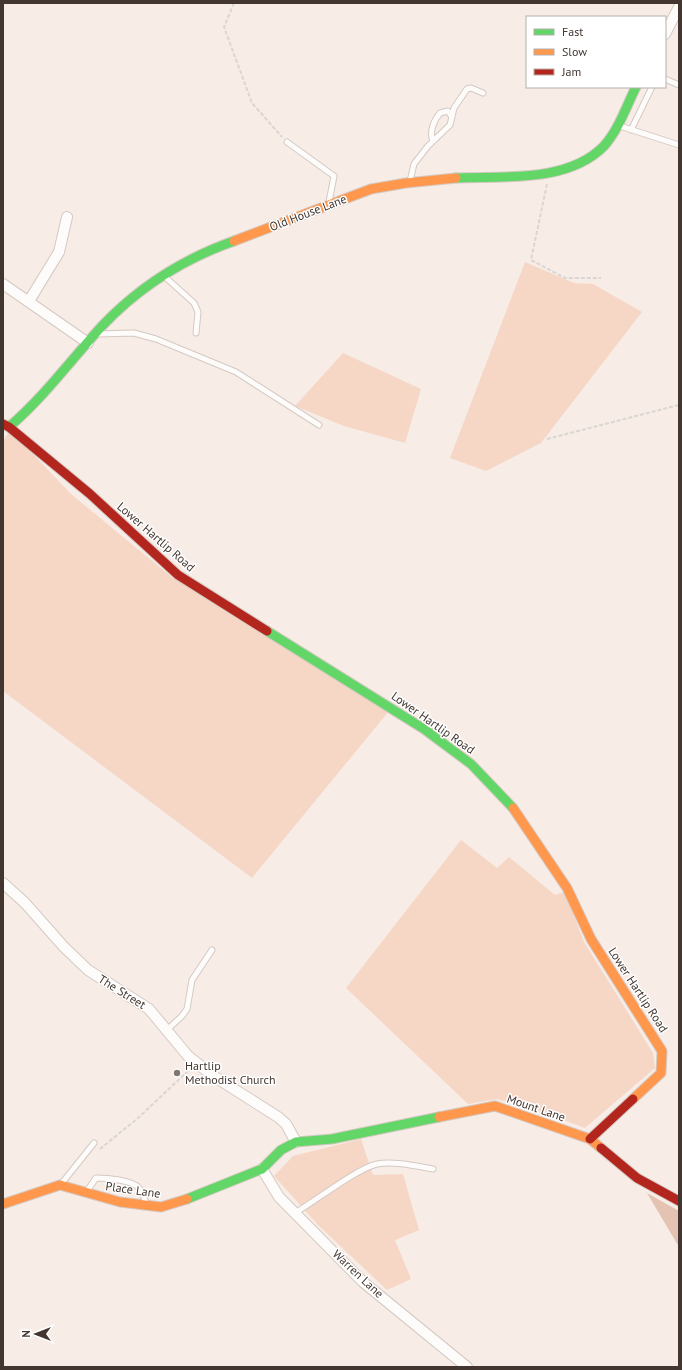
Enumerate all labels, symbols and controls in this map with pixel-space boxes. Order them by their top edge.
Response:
legend [526,16,666,88]
text: Fast [562,24,583,39]
text: Slow [562,44,587,59]
text: Jam [561,64,581,79]
street label: Old House Lane [267,191,348,234]
street label: Lower Hartlip Road [114,499,198,575]
street label: Lower Hartlip Road [389,688,478,757]
street label: Lower Hartlip Road [605,944,671,1035]
street label: The Street [96,971,149,1012]
place label: Hartlip Methodist Church [185,1058,276,1087]
marker: Hartlip Methodist Church [172,1068,182,1078]
street label: Mount Lane [505,1091,567,1125]
street label: Place Lane [105,1178,161,1201]
street label: Warren Lane [330,1246,387,1301]
north arrow [16,1314,56,1354]
text: N [19,1330,33,1338]

